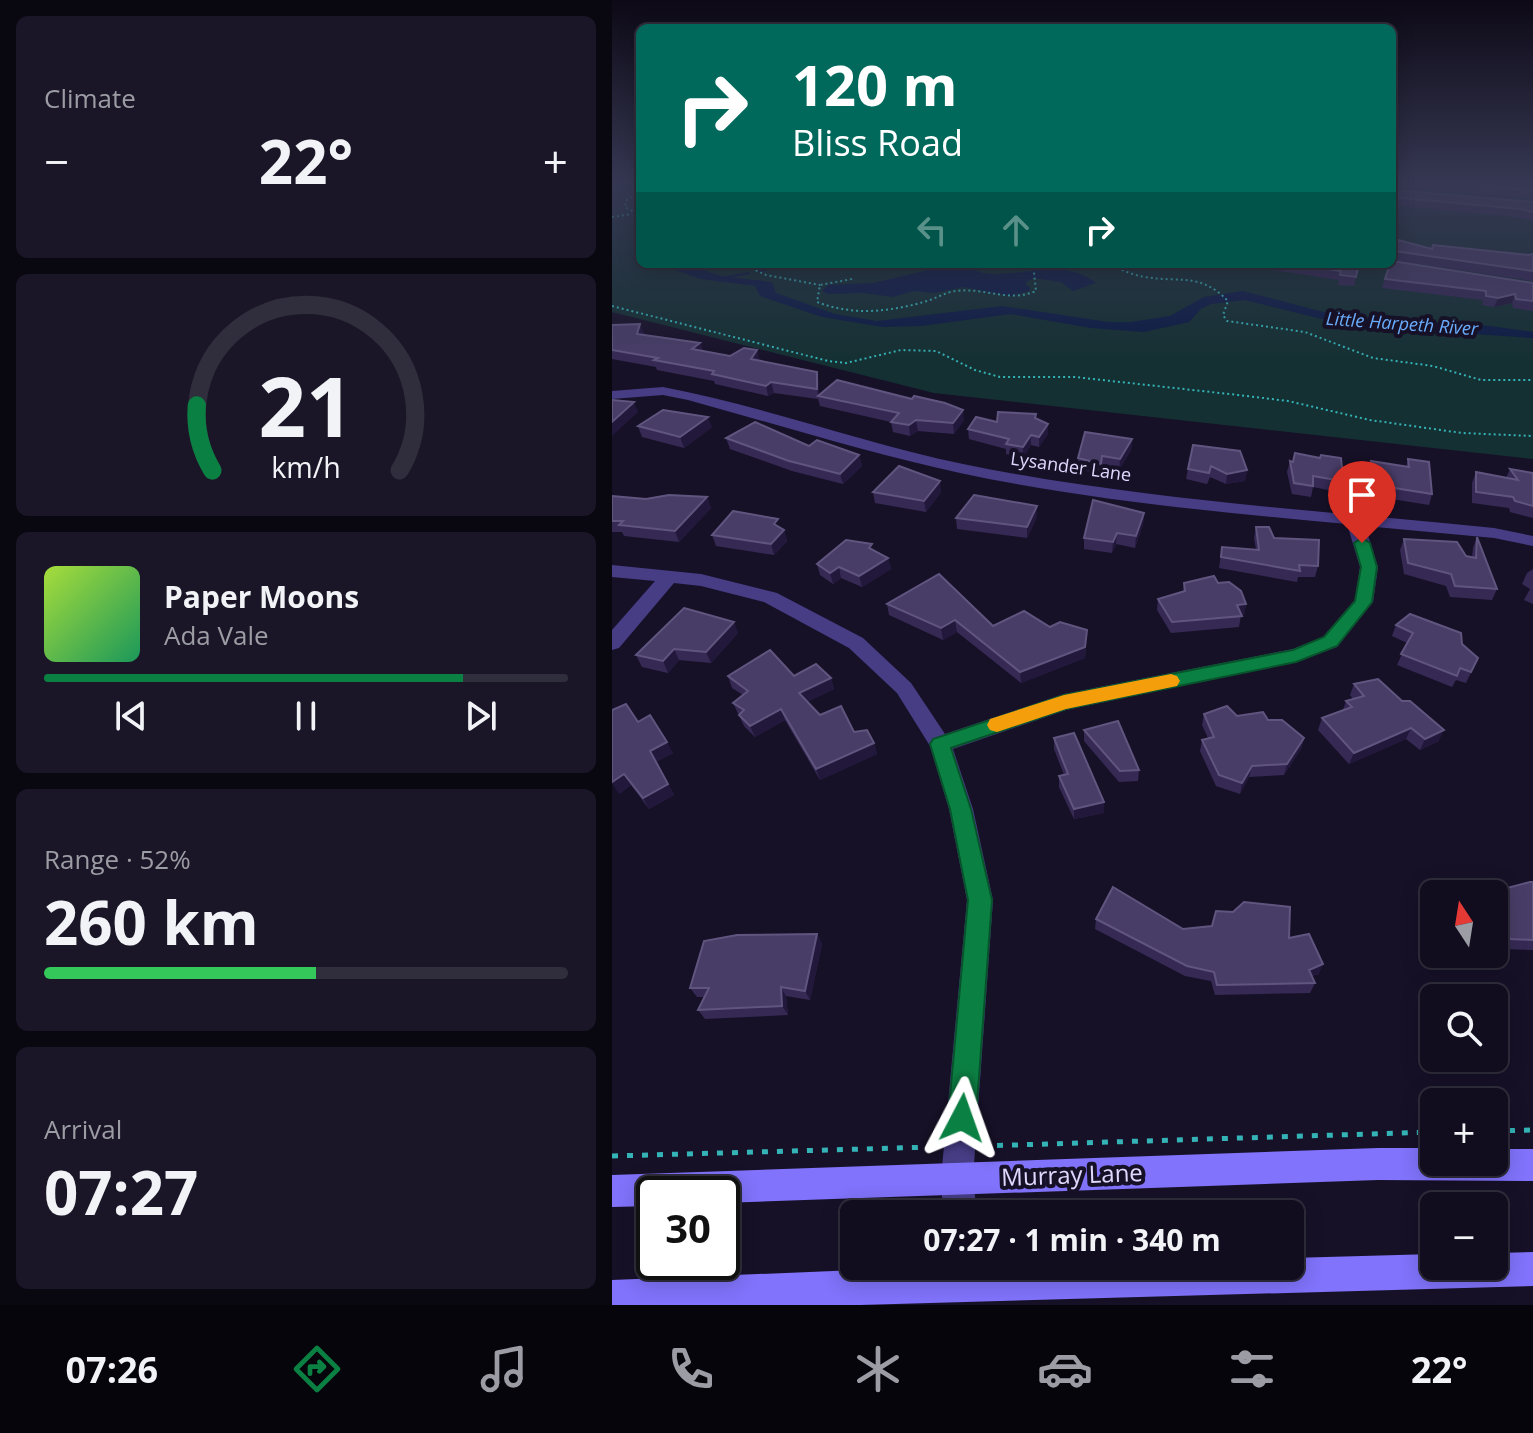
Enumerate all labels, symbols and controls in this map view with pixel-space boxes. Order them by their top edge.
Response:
text: 120 m [792,46,958,122]
icon: right [660,56,764,160]
text: Climate [44,80,136,116]
text: Bliss Road [792,118,963,167]
text: 22° [259,120,353,202]
text: − [44,131,69,191]
text: + [543,131,568,191]
icon: left [910,208,954,252]
icon: ahead [994,208,1038,252]
icon: right [1078,208,1122,252]
water label: Little Harpeth River [1325,306,1480,340]
text: 21 [258,347,354,460]
street label: Lysander Lane [1009,446,1133,486]
text: km/h [271,447,341,486]
pin [1328,461,1396,543]
icon: arrive [1340,473,1384,517]
text: Paper Moons [164,576,359,617]
text: Ada Vale [164,617,269,653]
icon: previous [109,694,153,738]
icon: pause [284,694,328,738]
icon: next [459,694,503,738]
text: Range · 52% [44,841,191,877]
north arrow [1420,880,1508,968]
map controls [1420,880,1508,1280]
text: 260 km [44,881,259,963]
button: search [1420,984,1508,1072]
position arrow [920,1076,1004,1160]
button: + [1420,1088,1508,1176]
text: Arrival [44,1111,122,1147]
text: 07:27 [44,1151,198,1233]
street label: Murray Lane [1001,1155,1143,1193]
speed limit sign: 30 [636,1176,740,1280]
button: − [1420,1192,1508,1280]
text: 07:27 · 1 min · 340 m [923,1219,1221,1260]
icon: directions [289,1341,345,1397]
icon: music [476,1341,532,1397]
icon: phone [663,1341,719,1397]
icon: climate [850,1341,906,1397]
icon: car [1037,1341,1093,1397]
icon: filters [1224,1341,1280,1397]
text: 07:26 [65,1345,158,1394]
text: 22° [1411,1345,1467,1394]

